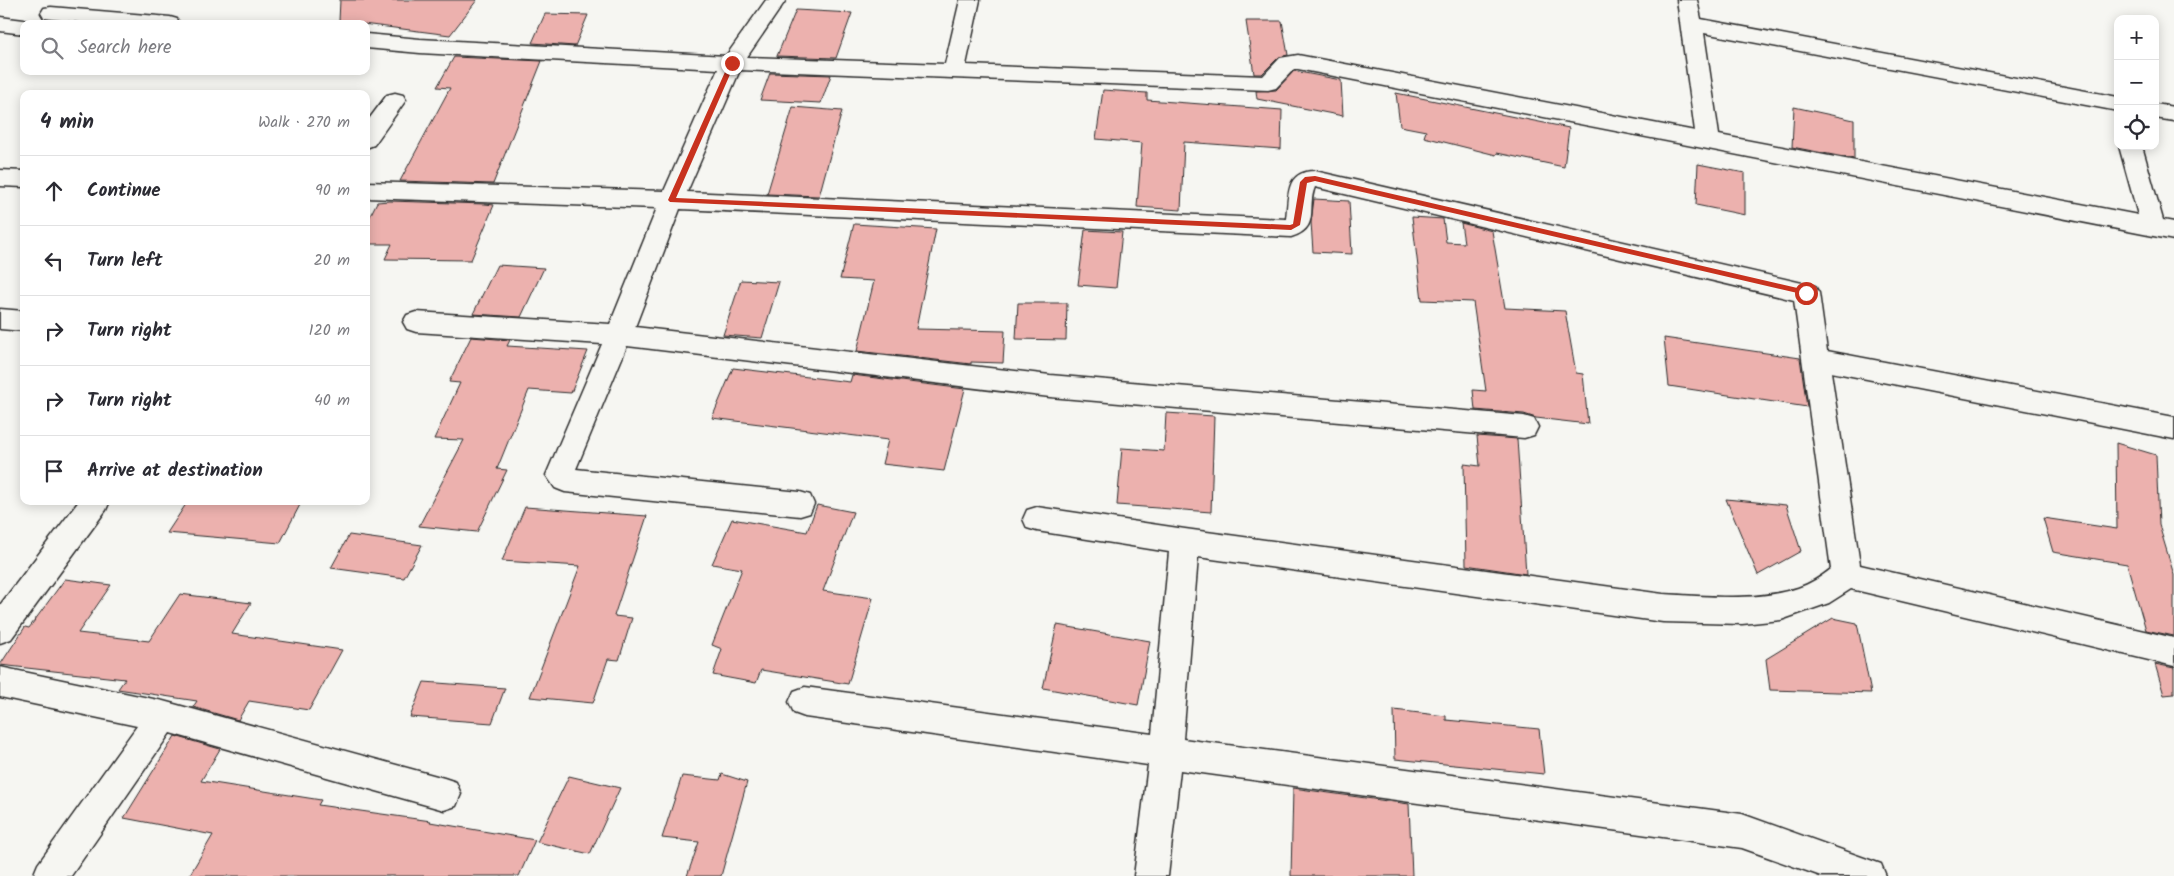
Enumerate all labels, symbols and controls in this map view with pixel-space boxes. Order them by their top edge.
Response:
map controls [2114,15,2159,150]
button: + [2114,15,2159,60]
search box [20,20,370,75]
text: Search here [78,33,172,63]
icon: search [38,34,66,62]
route end [721,52,744,75]
button: − [2114,60,2159,105]
button: locate [2114,105,2159,150]
text: 4 min [40,106,94,139]
text: Walk · 270 m [258,110,350,135]
text: Continue [87,176,160,206]
icon: ahead [40,177,68,205]
text: 90 m [315,178,350,203]
text: Turn left [87,246,162,276]
icon: left [40,247,68,275]
text: 20 m [314,248,350,273]
route start [1795,282,1818,305]
text: Turn right [87,316,172,346]
icon: right [40,317,68,345]
text: 120 m [309,318,350,343]
text: Turn right [87,386,172,416]
icon: right [40,387,68,415]
text: 40 m [314,388,350,413]
text: Arrive at destination [87,456,263,486]
icon: arrive [40,457,68,485]

